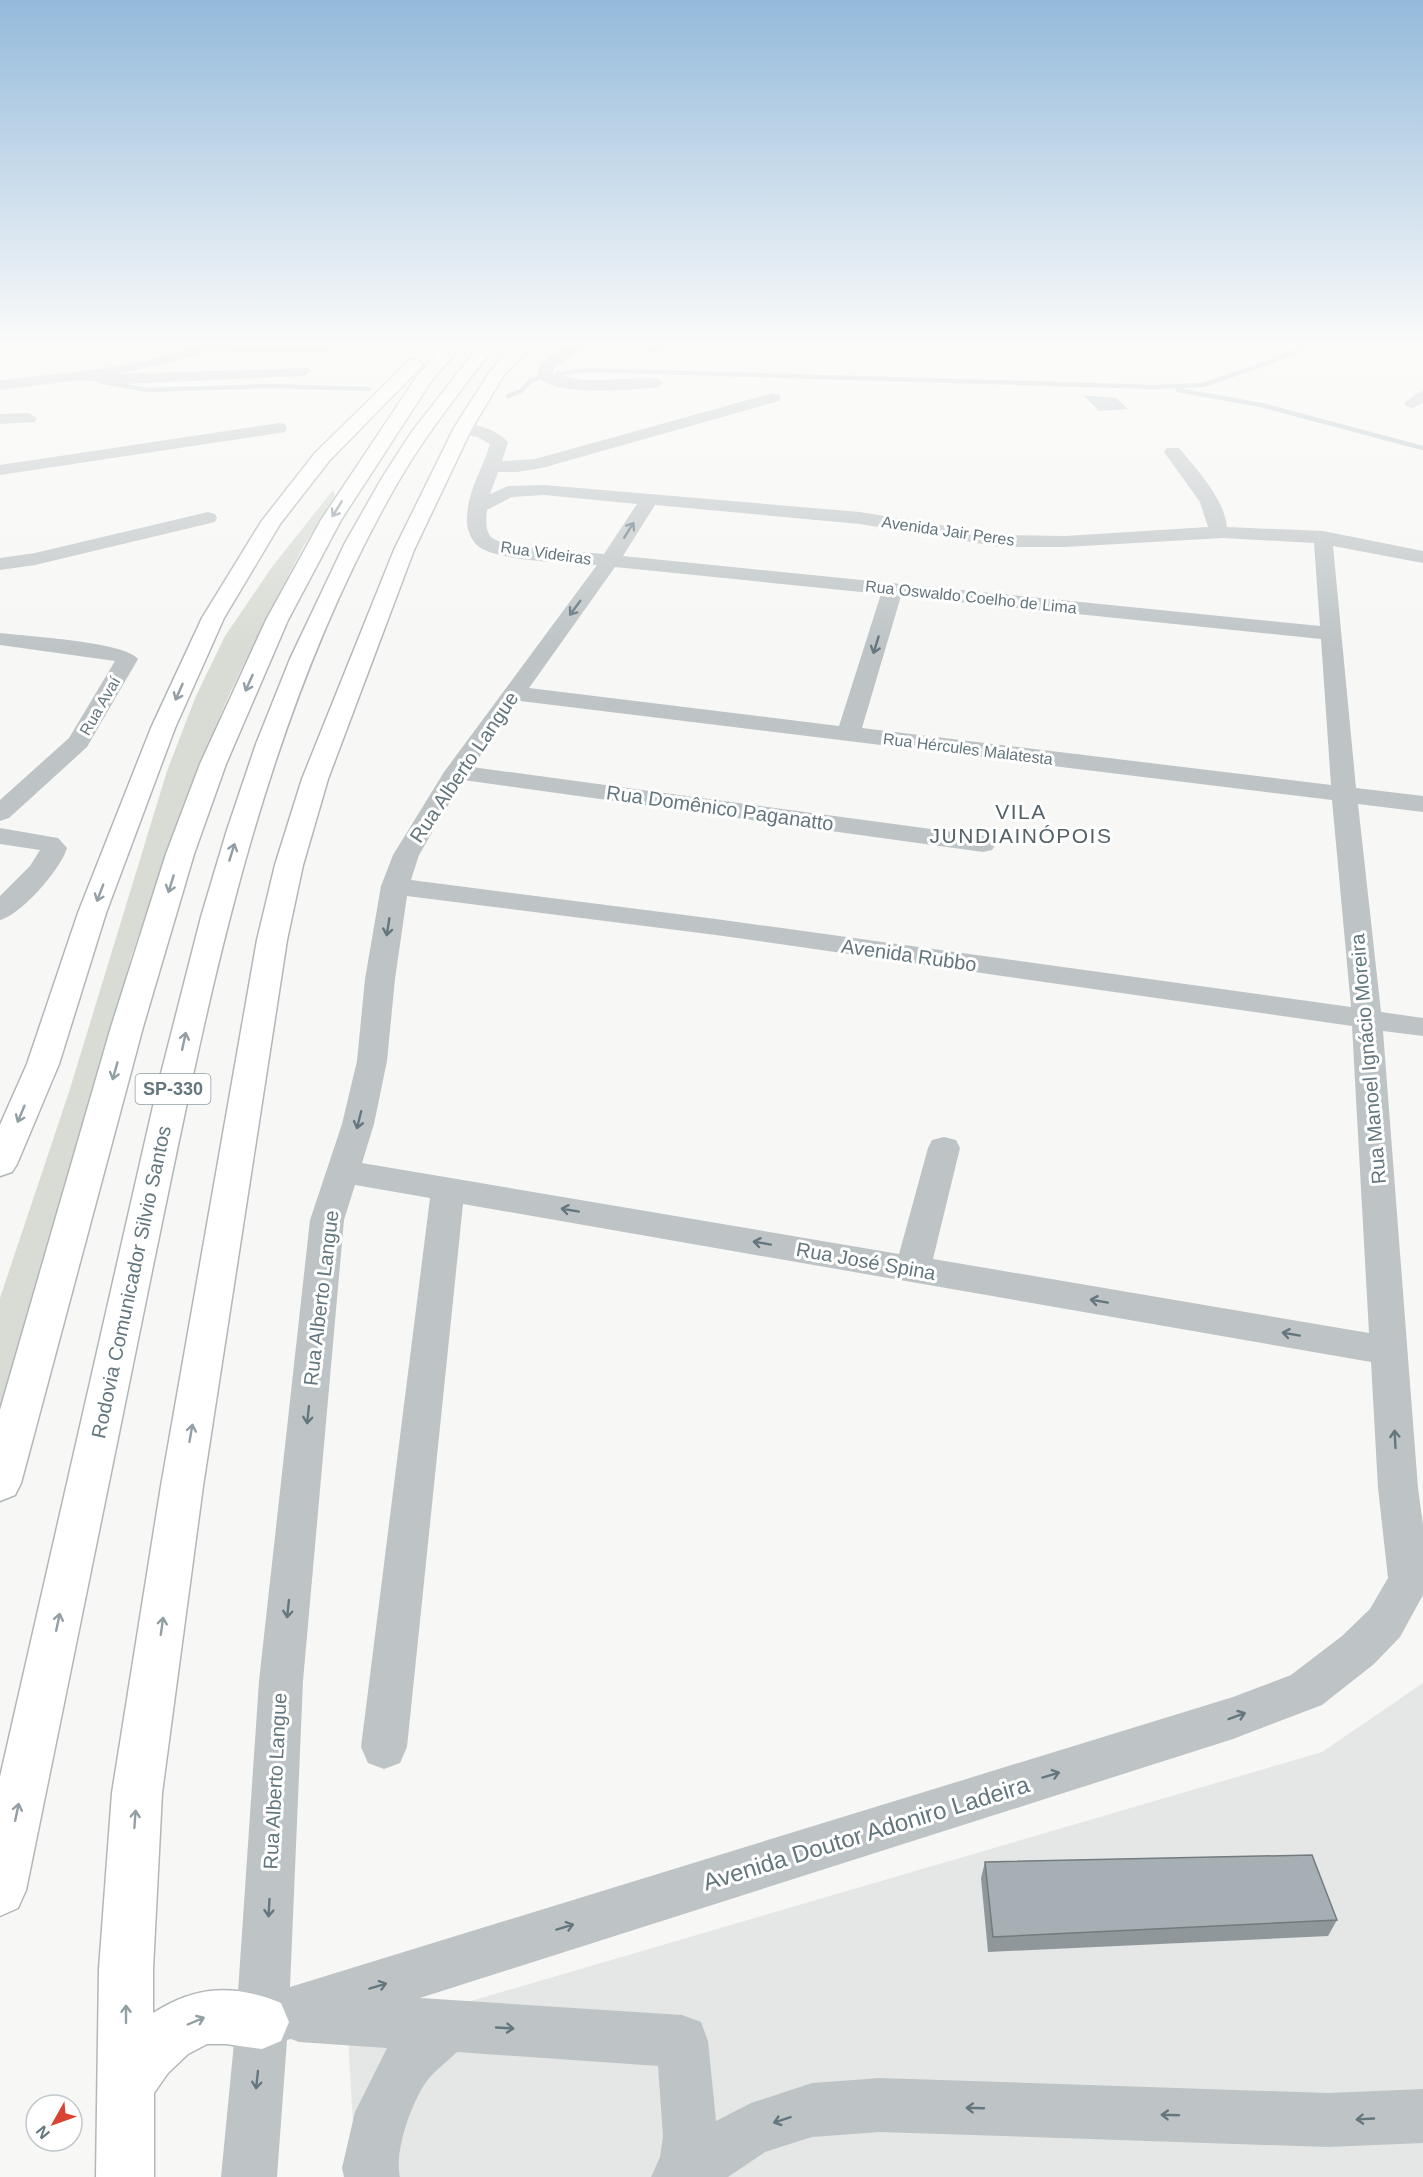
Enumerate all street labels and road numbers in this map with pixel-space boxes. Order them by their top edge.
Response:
street label: Avenida Jair Peres [880,513,1016,549]
street label: Rua Videiras [500,538,592,568]
street label: Rua Oswaldo Coelho de Lima [864,577,1078,617]
street label: Rua Avaí [76,673,124,738]
street label: Rua Alberto Langue [405,688,523,846]
street label: Rua Hércules Malatesta [882,730,1054,768]
street label: Rua Domênico Paganatto [605,781,835,835]
street label: Rua Manoel Ignácio Moreira [1346,932,1390,1185]
street label: Avenida Rubbo [840,935,978,975]
road number: SP-330 [136,1074,210,1104]
street label: Rodovia Comunicador Silvio Santos [87,1124,175,1440]
street label: Rua Alberto Langue [299,1209,343,1387]
street label: Rua José Spina [795,1238,938,1284]
street label: Rua Alberto Langue [259,1692,291,1870]
street label: Avenida Doutor Adoniro Ladeira [700,1770,1033,1896]

